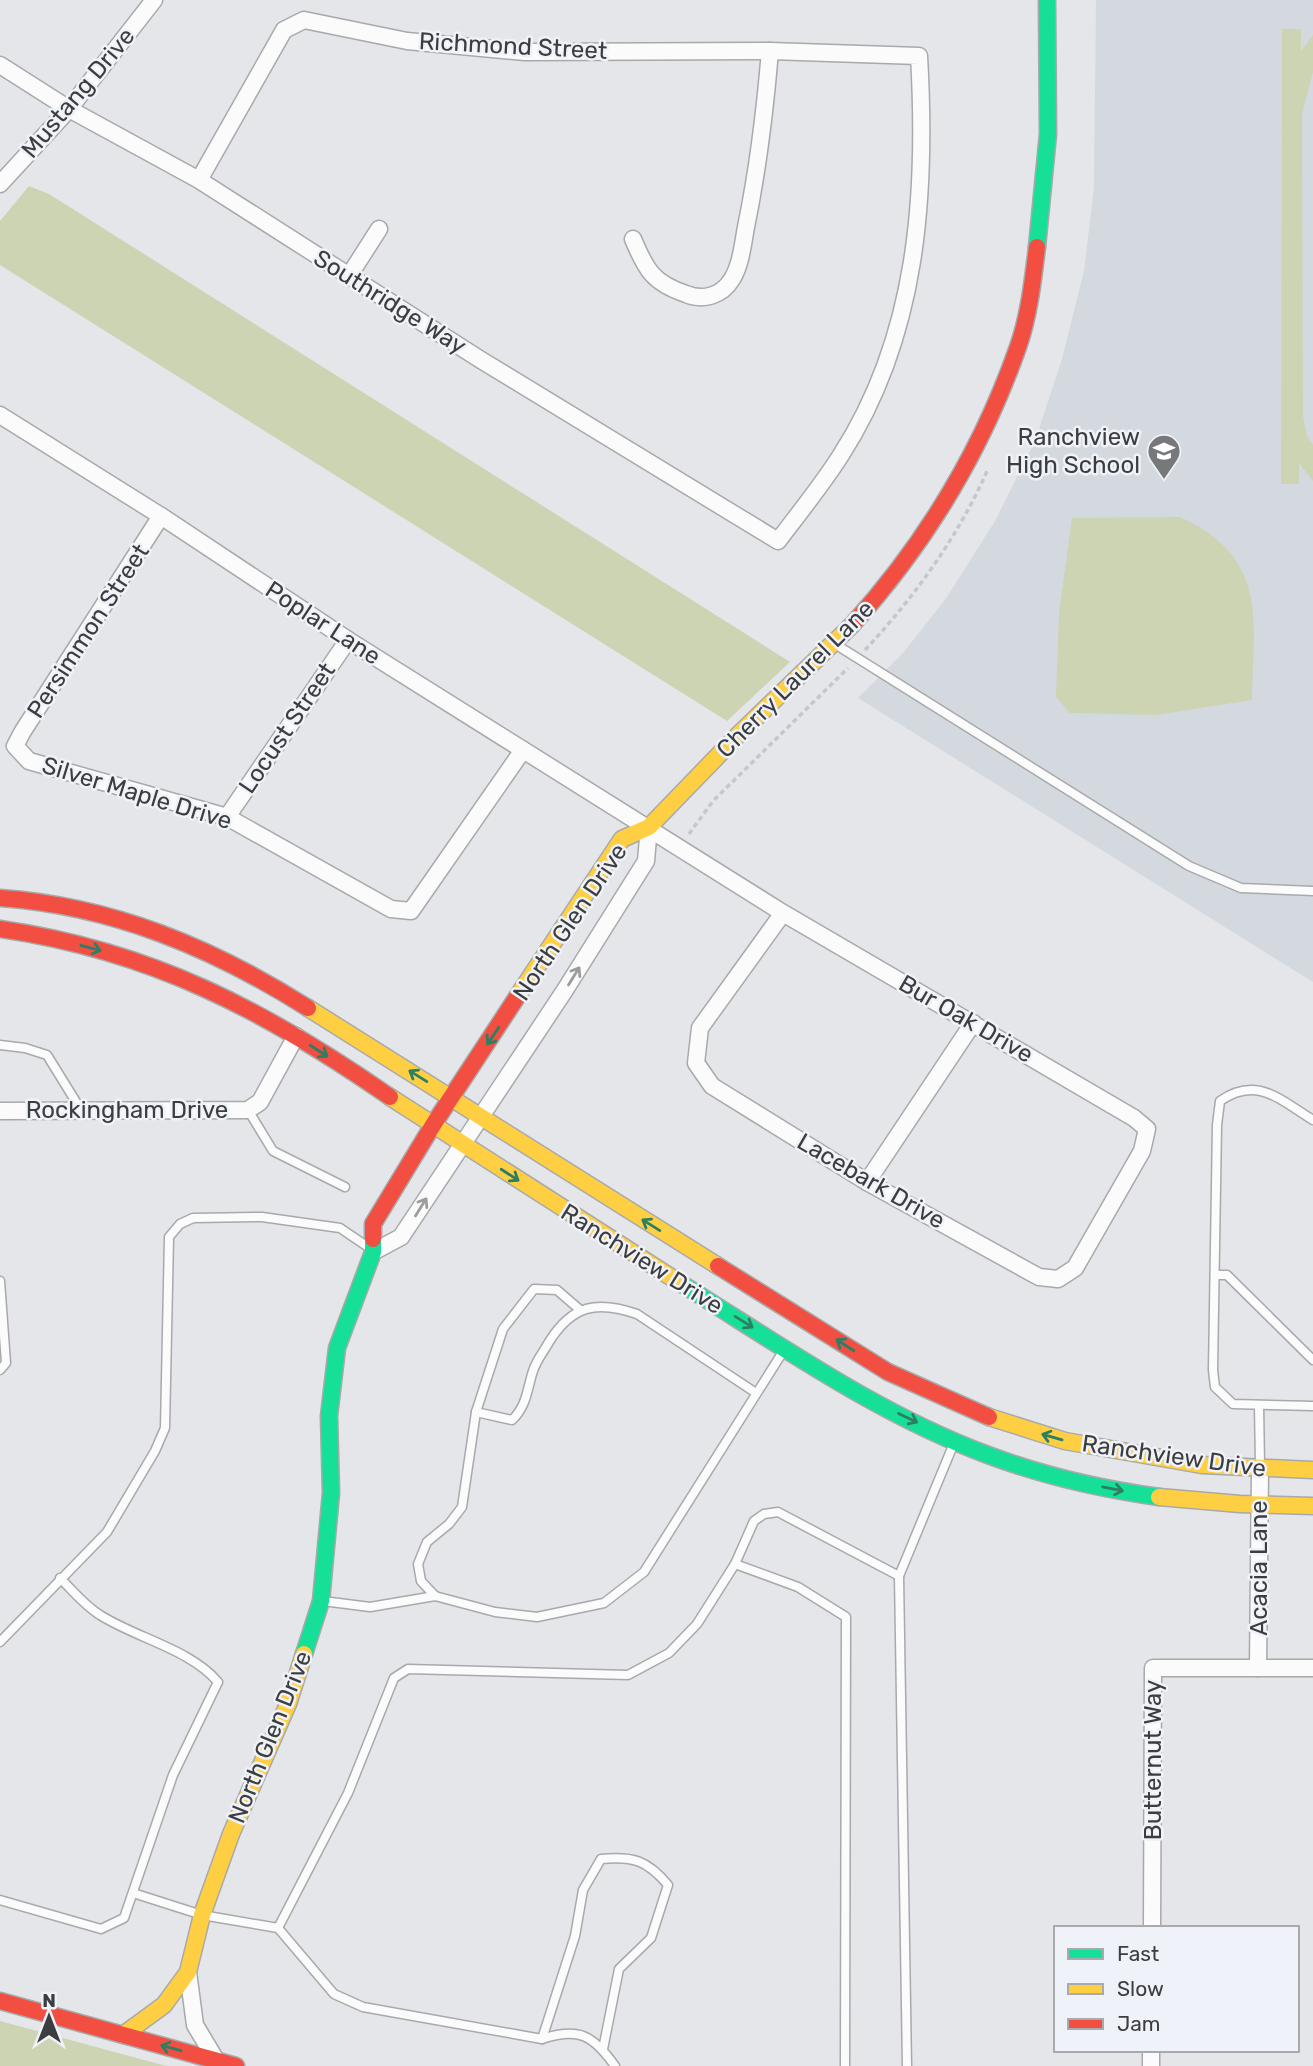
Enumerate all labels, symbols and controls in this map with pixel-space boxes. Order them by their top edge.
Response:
street label: Mustang Drive [16,22,140,164]
street label: Richmond Street [418,27,608,65]
street label: Southridge Way [309,244,471,360]
place label: Ranchview High School [1006,423,1140,479]
school or university icon: Ranchview High School [1145,432,1183,481]
street label: Persimmon Street [21,539,155,723]
street label: Poplar Lane [260,575,386,671]
street label: Cherry Laurel Lane [711,595,879,763]
street label: Locust Street [233,657,341,799]
street label: Silver Maple Drive [39,751,235,835]
street label: North Glen Drive [507,838,633,1006]
one-way arrow [79,942,102,955]
one-way arrow [567,967,581,987]
street label: Bur Oak Drive [894,969,1038,1069]
one-way arrow [486,1026,501,1045]
one-way arrow [309,1045,329,1059]
one-way arrow [409,1069,429,1083]
street label: Rockingham Drive [26,1096,228,1124]
street label: Lacebark Drive [792,1127,950,1235]
one-way arrow [500,1168,519,1183]
one-way arrow [414,1197,428,1217]
street label: Ranchview Drive [556,1198,728,1320]
one-way arrow [642,1218,661,1233]
one-way arrow [734,1316,754,1330]
one-way arrow [835,1337,855,1351]
one-way arrow [897,1412,918,1425]
one-way arrow [1041,1429,1063,1442]
street label: Ranchview Drive [1080,1429,1268,1483]
one-way arrow [1101,1483,1124,1497]
street label: Acacia Lane [1245,1500,1273,1636]
street label: North Glen Drive [223,1647,317,1827]
street label: Butternut Way [1139,1680,1167,1840]
legend [1054,1926,1299,2052]
text: Fast [1117,1941,1159,1966]
text: Slow [1117,1976,1164,2001]
north arrow [14,1982,84,2052]
text: N [42,1989,56,2012]
text: Jam [1117,2011,1161,2036]
one-way arrow [160,2040,182,2053]

